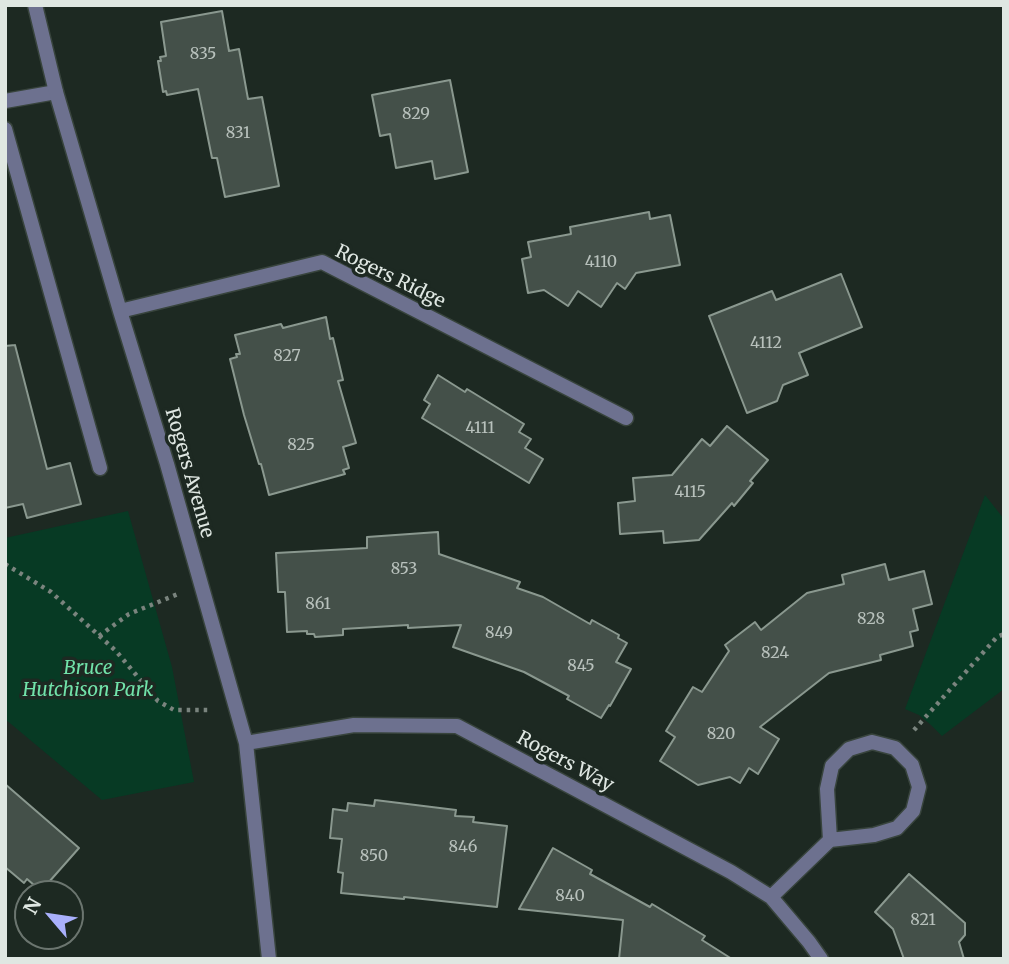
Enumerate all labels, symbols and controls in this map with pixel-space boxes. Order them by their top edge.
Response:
house number: 835 [190,44,216,64]
house number: 829 [402,104,430,124]
house number: 831 [226,123,250,143]
street label: Rogers Ridge [331,241,449,313]
house number: 4110 [585,252,617,272]
house number: 4112 [750,333,782,353]
house number: 827 [273,346,301,366]
street label: Rogers Avenue [160,405,218,541]
house number: 4111 [465,418,495,438]
house number: 825 [287,435,315,455]
house number: 4115 [674,482,706,502]
house number: 853 [391,559,417,579]
house number: 861 [305,594,331,614]
house number: 828 [857,609,885,629]
house number: 849 [485,623,513,643]
house number: 824 [761,643,789,663]
house number: 845 [567,656,595,676]
park label: Bruce Hutchison Park [23,658,153,702]
house number: 820 [707,724,735,744]
street label: Rogers Way [513,727,617,797]
house number: 846 [449,837,477,857]
house number: 850 [360,846,388,866]
north arrow [14,880,84,950]
house number: 840 [555,886,585,906]
text: N [18,893,47,918]
house number: 821 [910,910,936,930]

